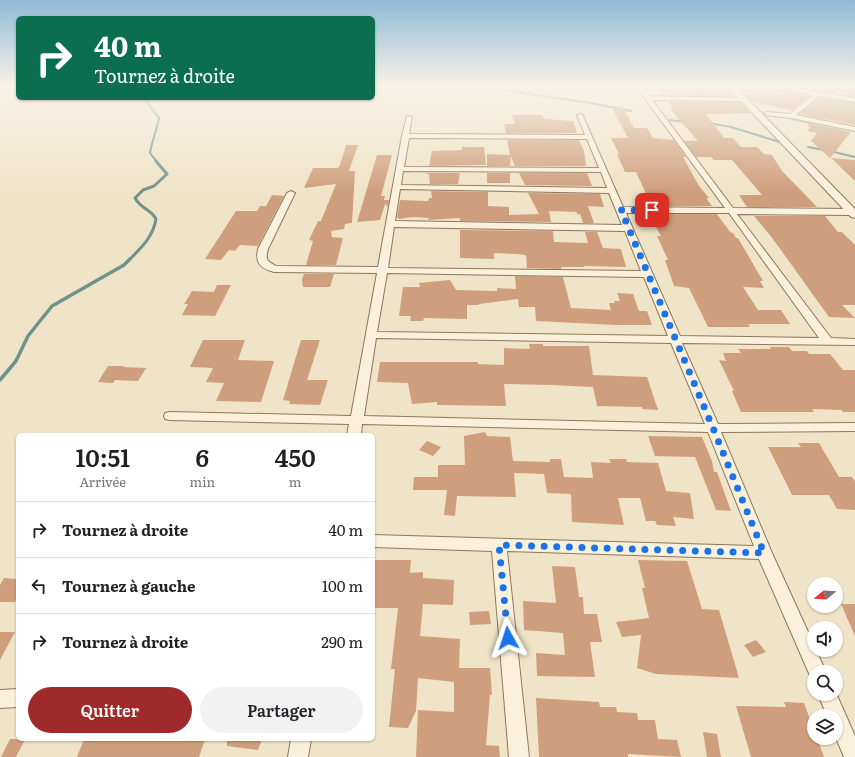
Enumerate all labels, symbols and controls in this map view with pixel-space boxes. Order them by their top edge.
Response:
text: 40 m [94,24,162,66]
icon: right [28,32,80,84]
text: Tournez à droite [94,62,235,89]
pin [635,193,669,227]
icon: arrive [641,199,663,221]
text: 10:51 [75,439,130,474]
text: 6 [196,439,209,474]
text: 450 [275,439,316,474]
text: Arrivée [80,472,126,491]
text: min [190,472,215,491]
text: m [289,472,301,491]
text: Tournez à droite [62,518,188,541]
text: 40 m [329,518,363,541]
icon: right [28,519,50,541]
text: Tournez à gauche [62,574,195,597]
text: 100 m [322,574,363,597]
icon: left [28,575,50,597]
north arrow [807,577,843,613]
map controls [807,577,843,745]
position arrow [487,617,529,659]
button: sound [807,621,843,657]
text: Tournez à droite [62,630,188,653]
text: 290 m [321,630,363,653]
icon: right [28,631,50,653]
button: search [807,665,843,701]
button: Quitter [28,687,192,733]
button: Partager [200,687,363,733]
button: layers [807,709,843,745]

